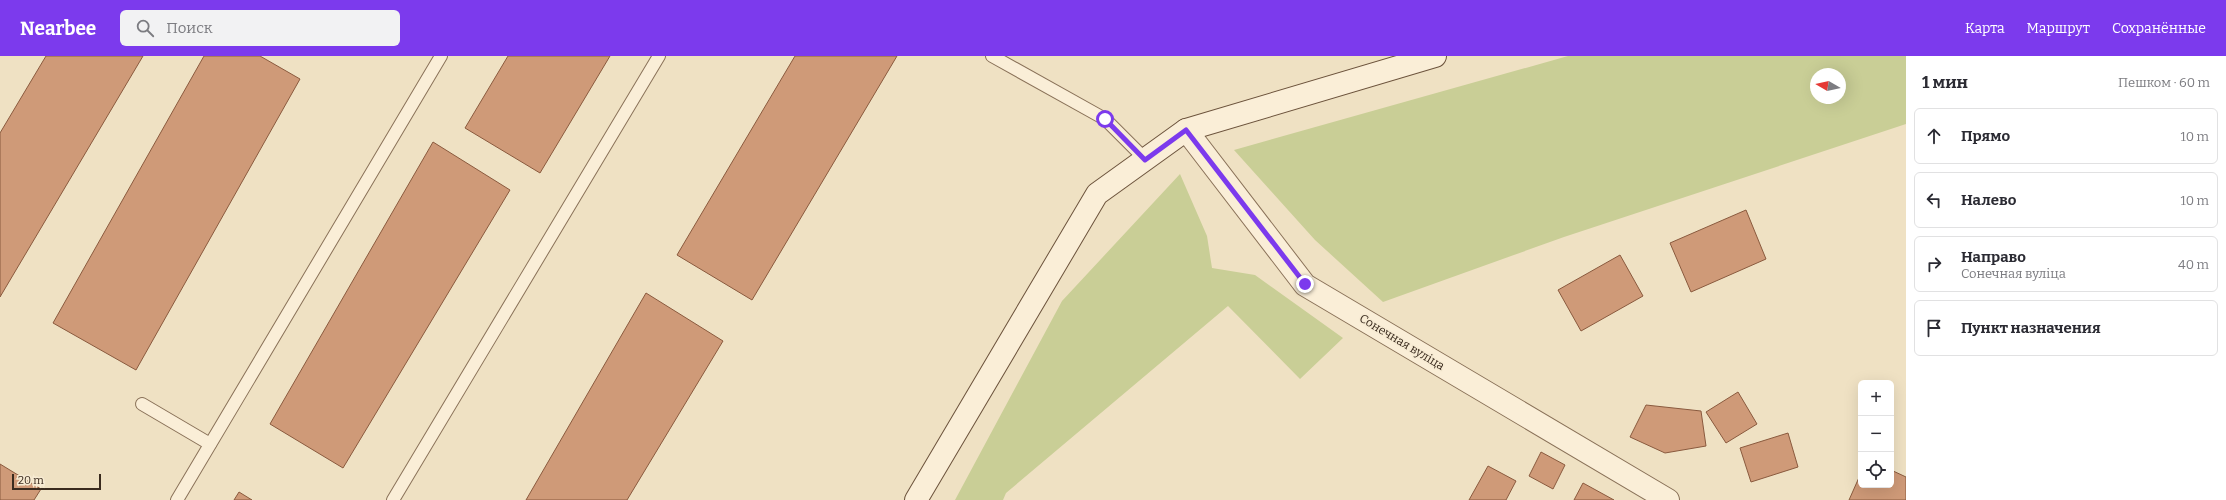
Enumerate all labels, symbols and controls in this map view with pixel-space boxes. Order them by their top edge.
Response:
search box [120,10,400,46]
text: Nearbee [20,17,96,40]
icon: search [134,17,156,39]
text: Поиск [166,19,213,37]
text: Карта [1965,20,2005,37]
text: Маршрут [2027,20,2090,37]
text: Сохранённые [2112,20,2206,37]
north arrow [1810,68,1846,104]
text: 1 мин [1922,72,1968,93]
text: Пешком · 60 m [2118,75,2210,90]
route start [1096,110,1114,128]
icon: ahead [1923,125,1945,147]
text: Прямо [1961,127,2010,145]
text: 10 m [2180,129,2209,144]
icon: left [1923,189,1945,211]
text: Налево [1961,191,2016,209]
text: 10 m [2180,193,2209,208]
text: Направо [1961,248,2026,266]
icon: right [1923,253,1945,275]
text: 40 m [2178,257,2209,272]
text: Сонечная вуліца [1961,266,2066,281]
route end [1296,275,1314,293]
street label: Сонечная вуліца [1357,311,1447,373]
icon: arrive [1923,317,1945,339]
text: Пункт назначения [1961,319,2101,337]
map controls [1858,380,1894,488]
button: + [1858,380,1894,416]
button: − [1858,416,1894,452]
button: locate [1858,452,1894,488]
scale bar [12,472,101,491]
text: 20 m [18,474,44,487]

